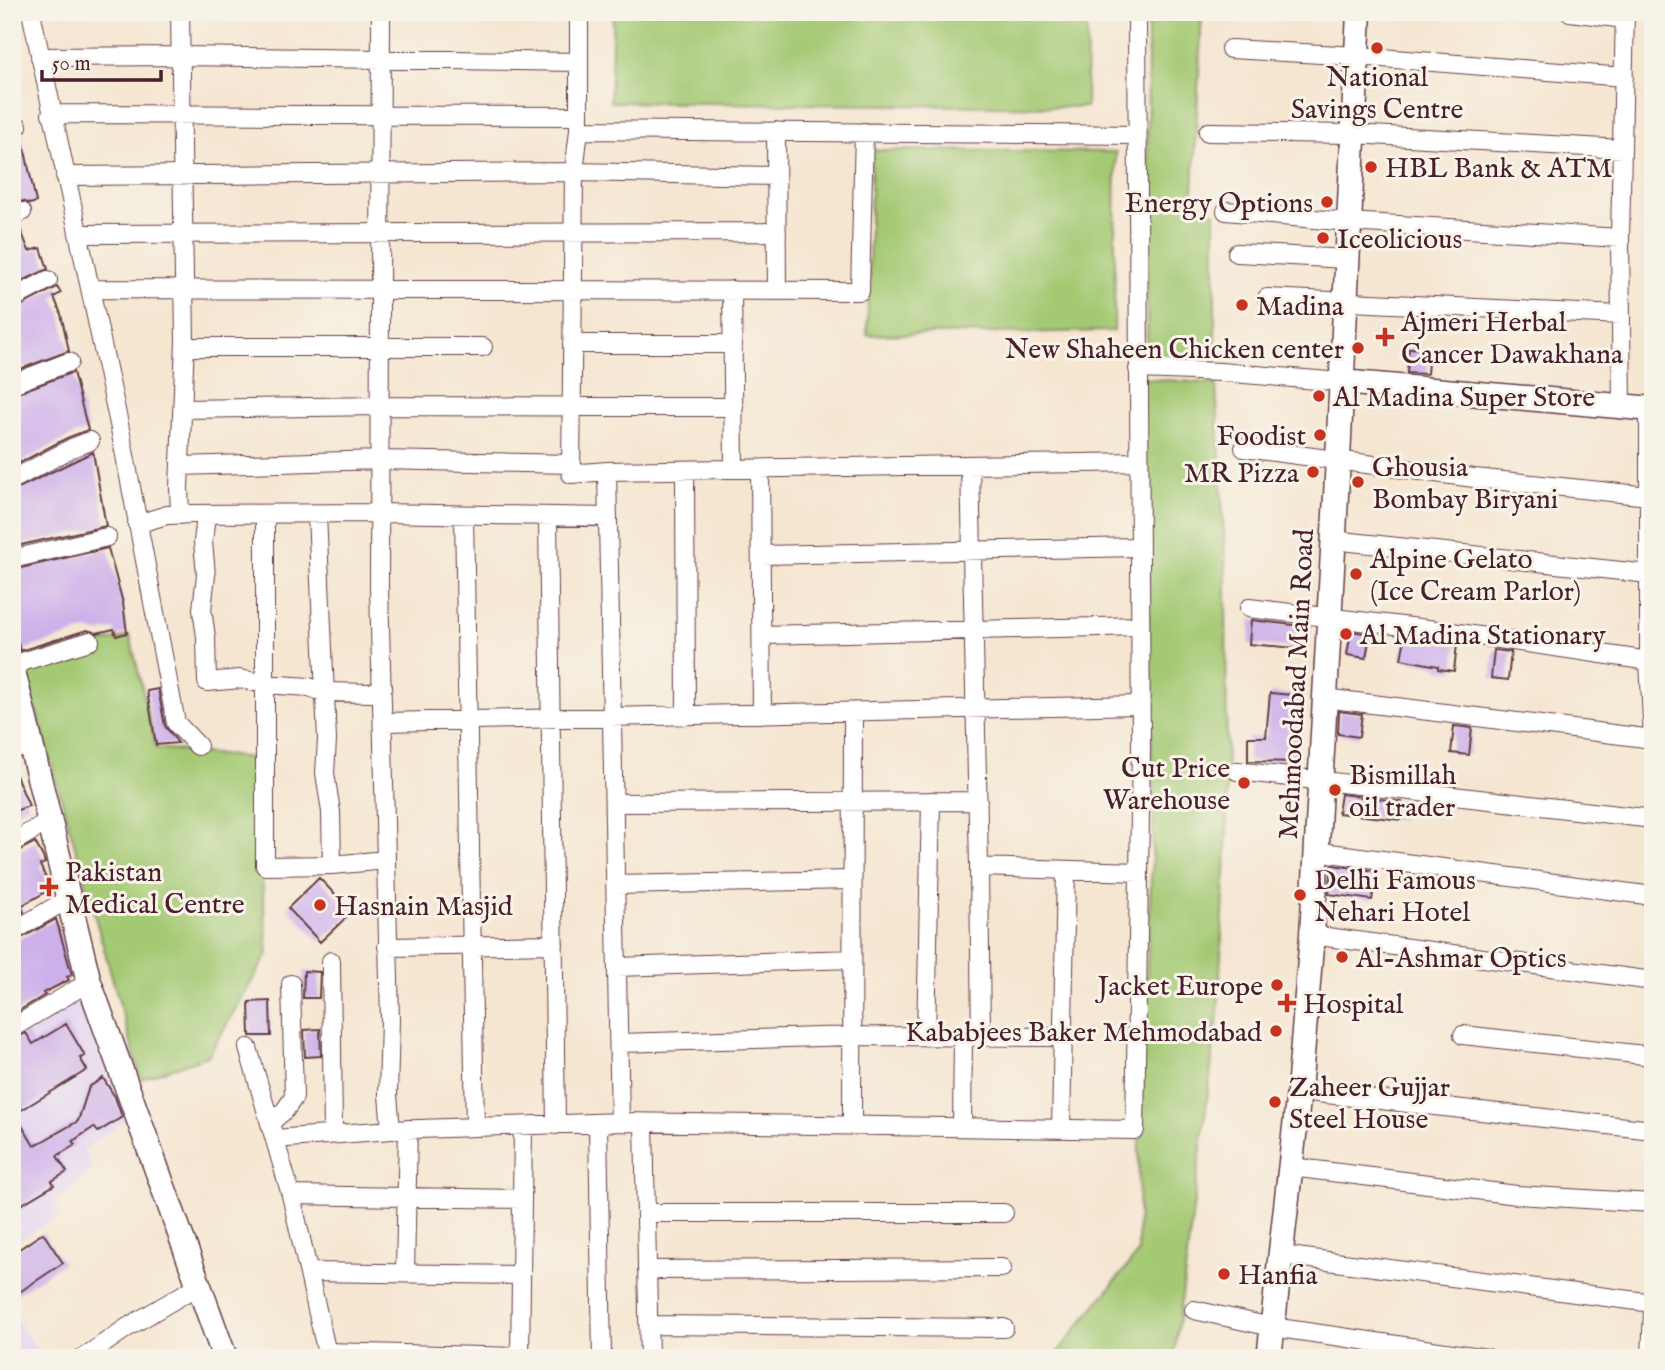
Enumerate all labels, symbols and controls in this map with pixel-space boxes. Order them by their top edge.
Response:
scale bar [42,38,161,82]
marker: National Savings Centre [1369,40,1385,56]
text: 50 m [52,51,91,78]
place label: National Savings Centre [1291,61,1463,128]
place label: HBL Bank & ATM [1385,152,1612,187]
marker: HBL Bank & ATM [1363,159,1379,175]
place label: Energy Options [1124,187,1313,222]
marker: Energy Options [1319,194,1335,210]
place label: Iceolicious [1337,223,1462,258]
marker: Iceolicious [1315,230,1331,246]
place label: Madina [1256,290,1345,325]
marker: Madina [1234,297,1250,313]
place label: Ajmeri Herbal Cancer Dawakhana [1400,306,1624,373]
marker: Ajmeri Herbal Cancer Dawakhana [1375,327,1395,347]
place label: New Shaheen Chicken center [1005,333,1344,368]
marker: New Shaheen Chicken center [1350,340,1366,356]
place label: Al Madina Super Store [1332,381,1595,416]
marker: Al Madina Super Store [1311,388,1327,404]
place label: Foodist [1216,420,1306,455]
marker: Foodist [1312,427,1328,443]
place label: Ghousia Bombay Biryani [1372,451,1558,518]
place label: MR Pizza [1184,457,1300,492]
marker: MR Pizza [1305,464,1321,480]
marker: Ghousia Bombay Biryani [1350,474,1366,490]
street label: Mehmoodabad Main Road [1272,528,1323,840]
place label: Alpine Gelato (Ice Cream Parlor) [1369,543,1581,610]
marker: Alpine Gelato (Ice Cream Parlor) [1348,566,1364,582]
place label: Al Madina Stationary [1359,619,1606,654]
marker: Al Madina Stationary [1338,626,1354,642]
place label: Cut Price Warehouse [1103,752,1230,819]
place label: Bismillah oil trader [1349,759,1456,826]
marker: Cut Price Warehouse [1236,775,1252,791]
marker: Bismillah oil trader [1327,782,1343,798]
place label: Pakistan Medical Centre [65,856,245,923]
place label: Delhi Famous Nehari Hotel [1314,864,1476,931]
marker: Pakistan Medical Centre [39,877,59,897]
marker: Delhi Famous Nehari Hotel [1292,887,1308,903]
place label: Hasnain Masjid [334,890,513,925]
marker: Hasnain Masjid [312,897,328,913]
place label: Al-Ashmar Optics [1355,942,1567,977]
marker: Al-Ashmar Optics [1334,949,1350,965]
place label: Jacket Europe [1095,970,1263,1005]
marker: Jacket Europe [1269,977,1285,993]
place label: Hospital [1303,988,1404,1023]
marker: Hospital [1277,993,1297,1013]
place label: Kababjees Baker Mehmodabad [905,1016,1262,1051]
marker: Kababjees Baker Mehmodabad [1268,1023,1284,1039]
place label: Zaheer Gujjar Steel House [1289,1071,1450,1138]
marker: Zaheer Gujjar Steel House [1267,1094,1283,1110]
place label: Hanfia [1238,1259,1318,1294]
marker: Hanfia [1216,1266,1232,1282]

